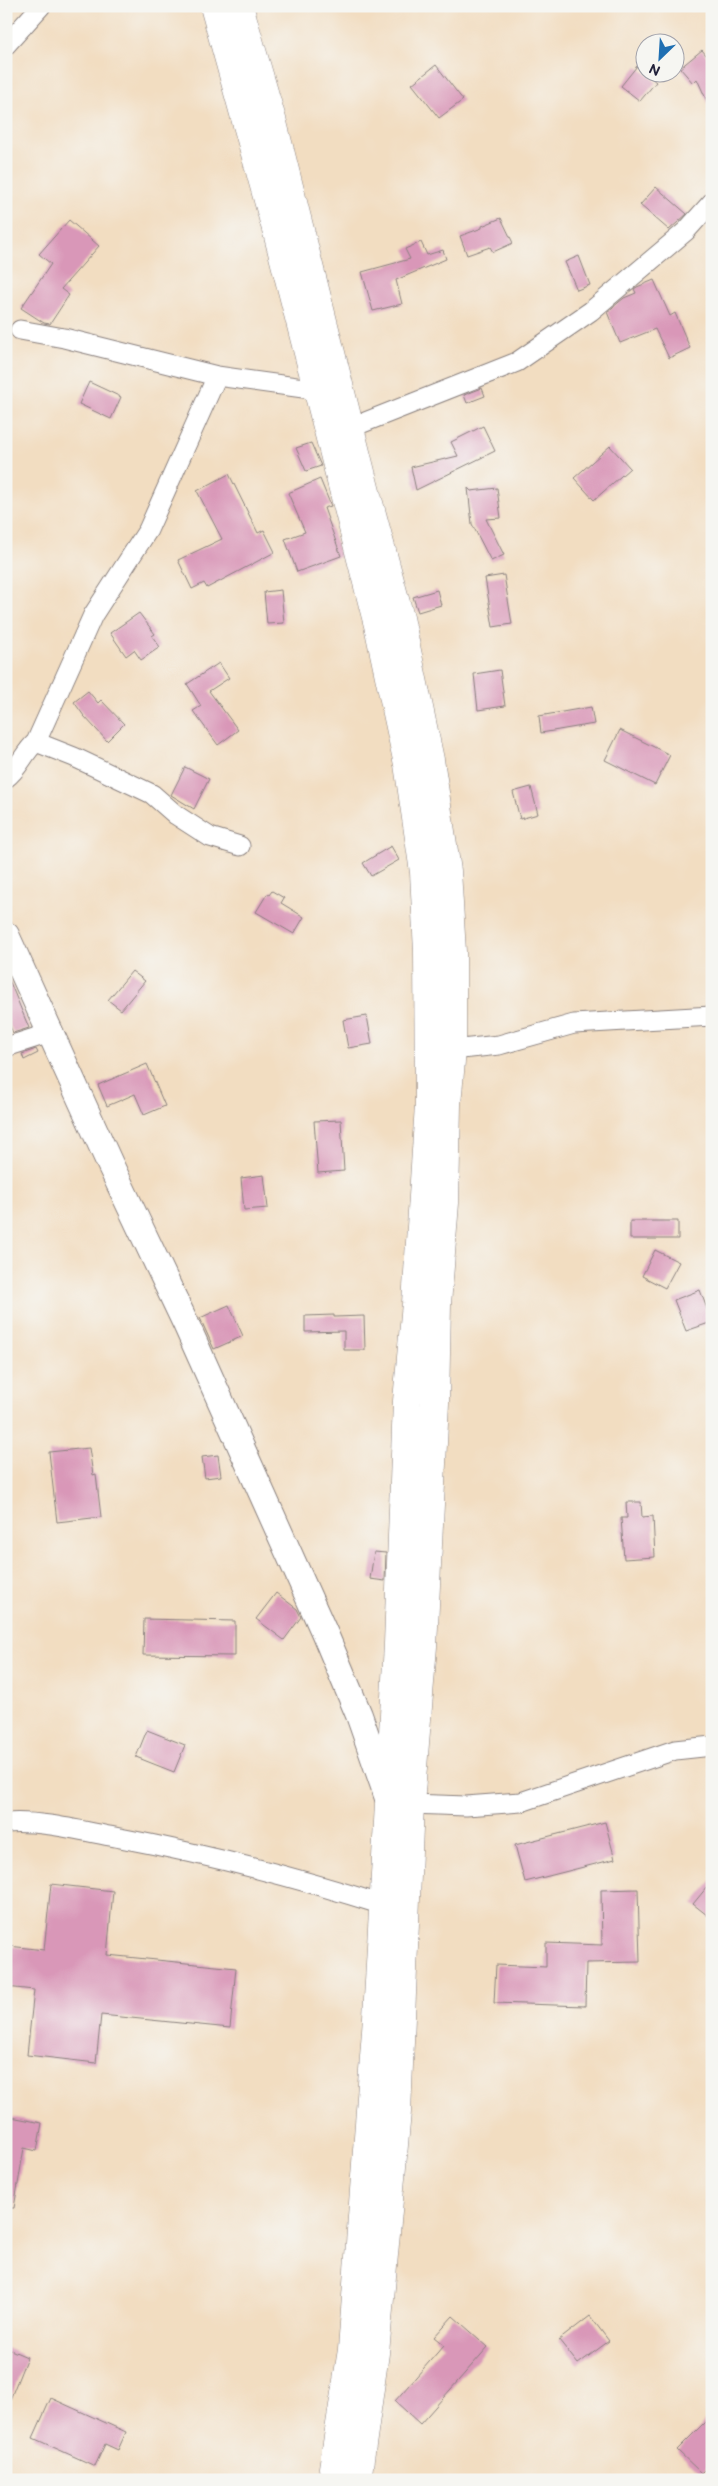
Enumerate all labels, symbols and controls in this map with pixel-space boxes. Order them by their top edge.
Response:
north arrow [636,32,686,82]
text: N [646,59,663,79]

